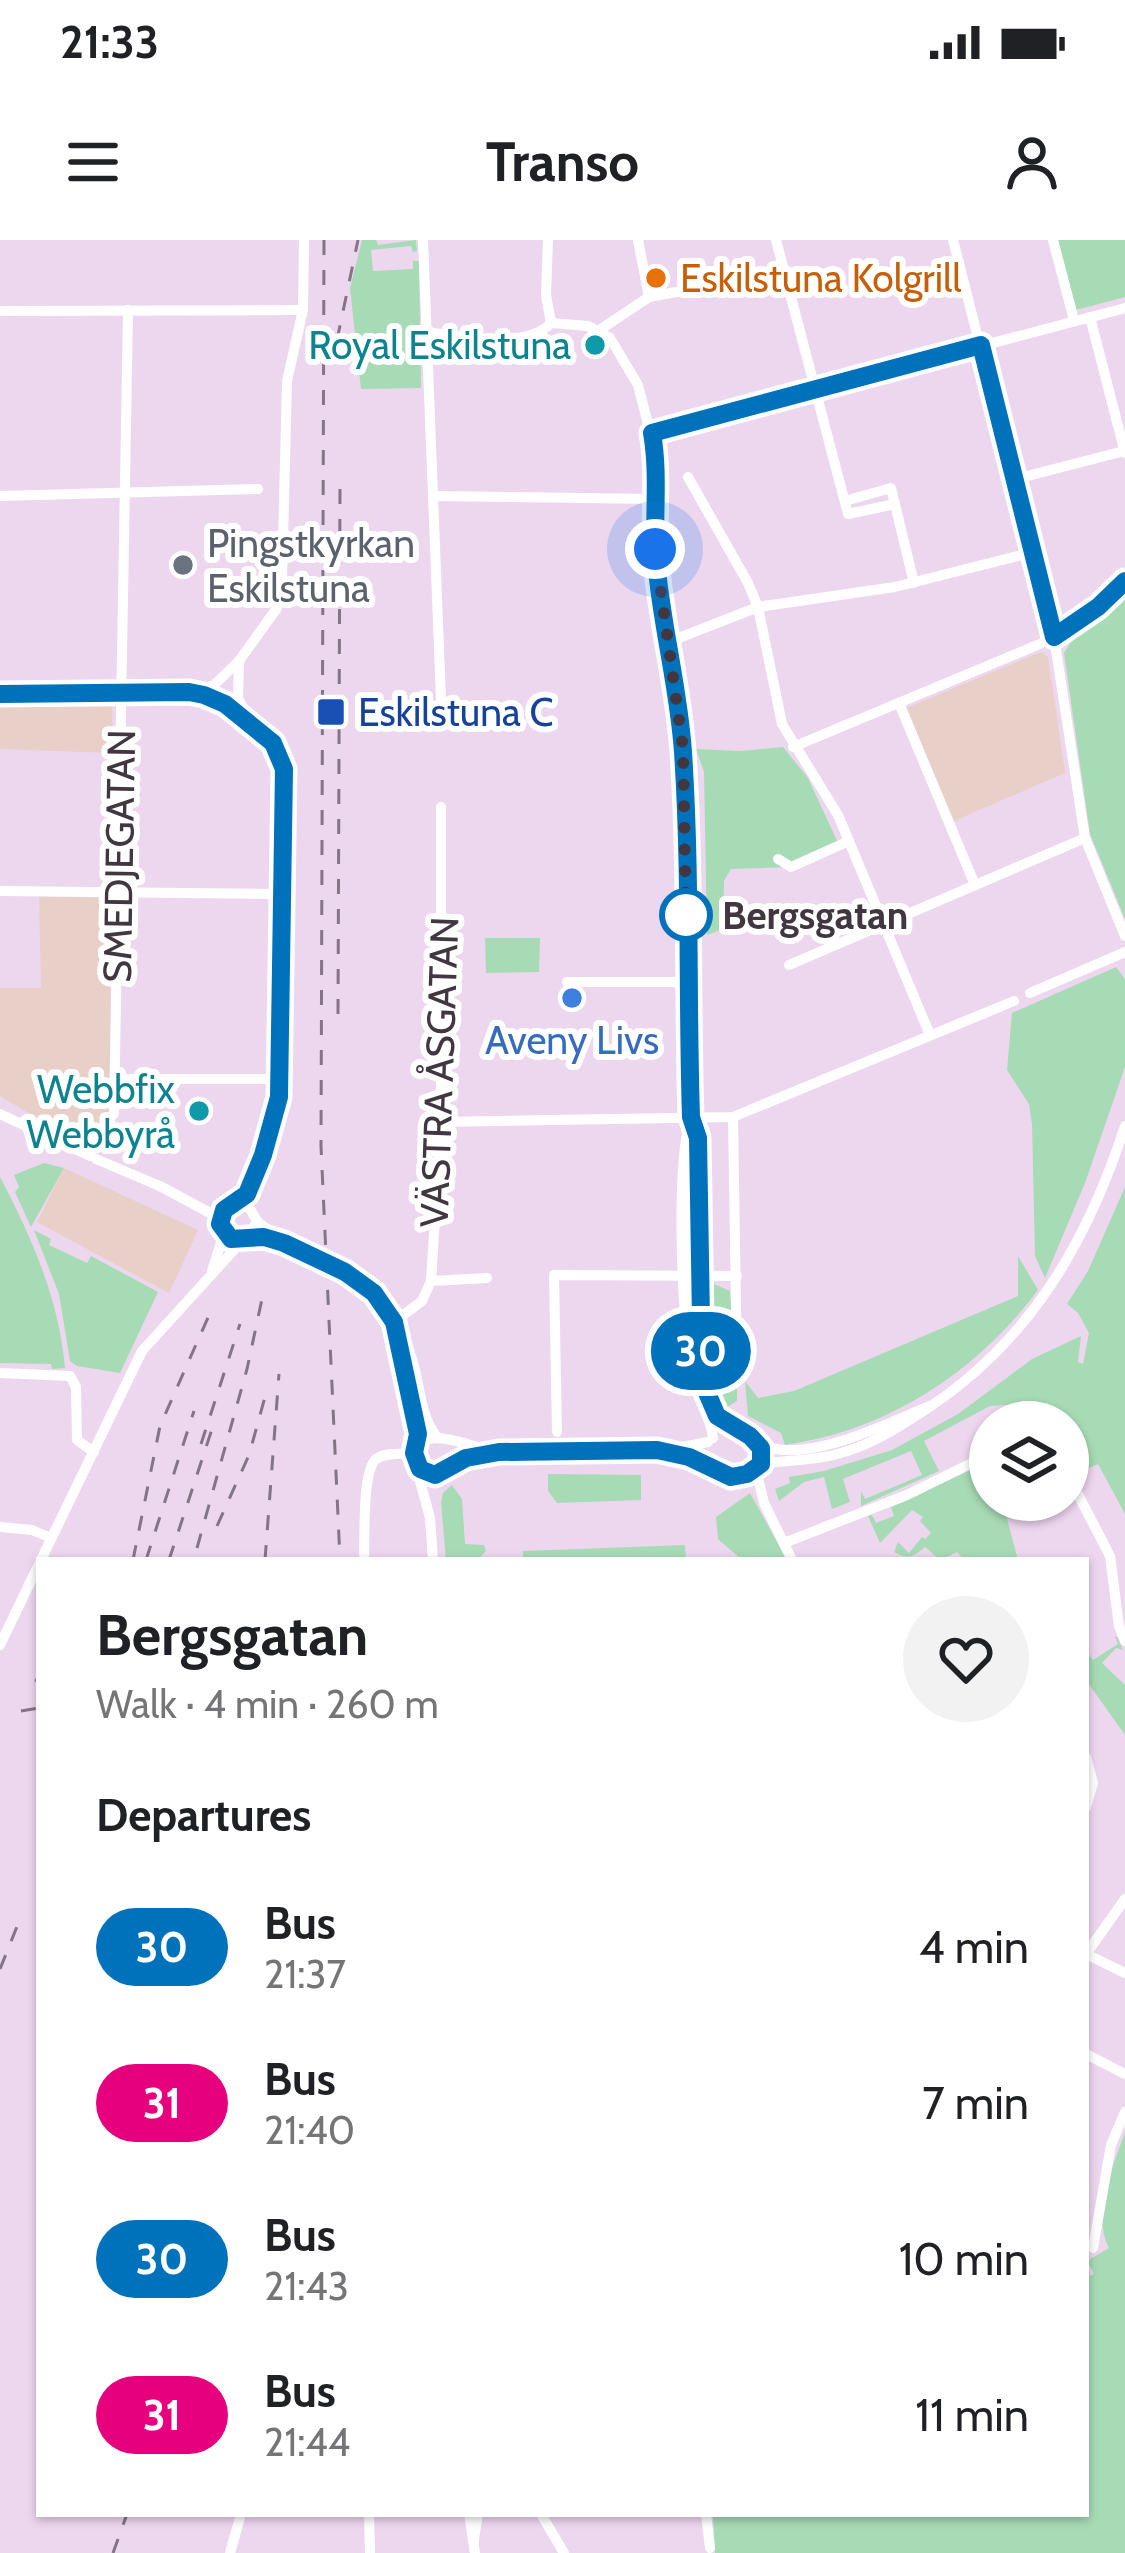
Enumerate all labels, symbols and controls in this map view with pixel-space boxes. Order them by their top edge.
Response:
text: 21:33 [60,15,159,69]
icon: menu [60,129,126,195]
text: Transo [486,129,639,195]
icon: person [999,129,1065,195]
place label: Eskilstuna Kolgrill [680,254,961,302]
marker: Eskilstuna Kolgrill [643,265,669,291]
place label: Royal Eskilstuna [308,321,571,369]
marker: Royal Eskilstuna [582,332,608,358]
place label: Pingstkyrkan Eskilstuna [207,519,415,612]
your location [625,519,685,579]
marker: Pingstkyrkan Eskilstuna [170,552,196,578]
place label: Eskilstuna C [358,688,554,736]
marker: Eskilstuna C [315,696,347,728]
street label: SMEDJEGATAN [93,729,145,983]
marker: Bergsgatan [661,890,711,940]
place label: Bergsgatan [722,891,908,939]
street label: VÄSTRA ÅSGATAN [410,916,468,1228]
marker: Aveny Livs [559,985,585,1011]
place label: Aveny Livs [485,1016,659,1064]
place label: Webbfix Webbyrå [26,1065,176,1158]
marker: Webbfix Webbyrå [186,1098,212,1124]
line badge: 30 [647,1312,755,1390]
text: 30 [675,1325,727,1377]
map controls [969,1401,1089,1521]
button: layers [969,1401,1089,1521]
button: heart [903,1596,1029,1722]
text: Bergsgatan [96,1600,368,1669]
text: Walk · 4 min · 260 m [96,1680,439,1728]
text: Departures [96,1788,311,1842]
text: Bus [264,1896,336,1950]
text: 4 min [919,1920,1029,1974]
text: 30 [136,1921,188,1973]
text: 21:37 [264,1950,346,1998]
text: Bus [264,2052,336,2106]
text: 7 min [922,2076,1029,2130]
text: 31 [143,2077,181,2129]
text: 21:40 [264,2106,355,2154]
text: Bus [264,2208,336,2262]
text: 10 min [899,2232,1029,2286]
text: 30 [136,2233,188,2285]
text: 21:43 [264,2262,349,2310]
text: Bus [264,2364,336,2418]
text: 11 min [915,2388,1029,2442]
text: 31 [143,2389,181,2441]
text: 21:44 [264,2418,350,2466]

